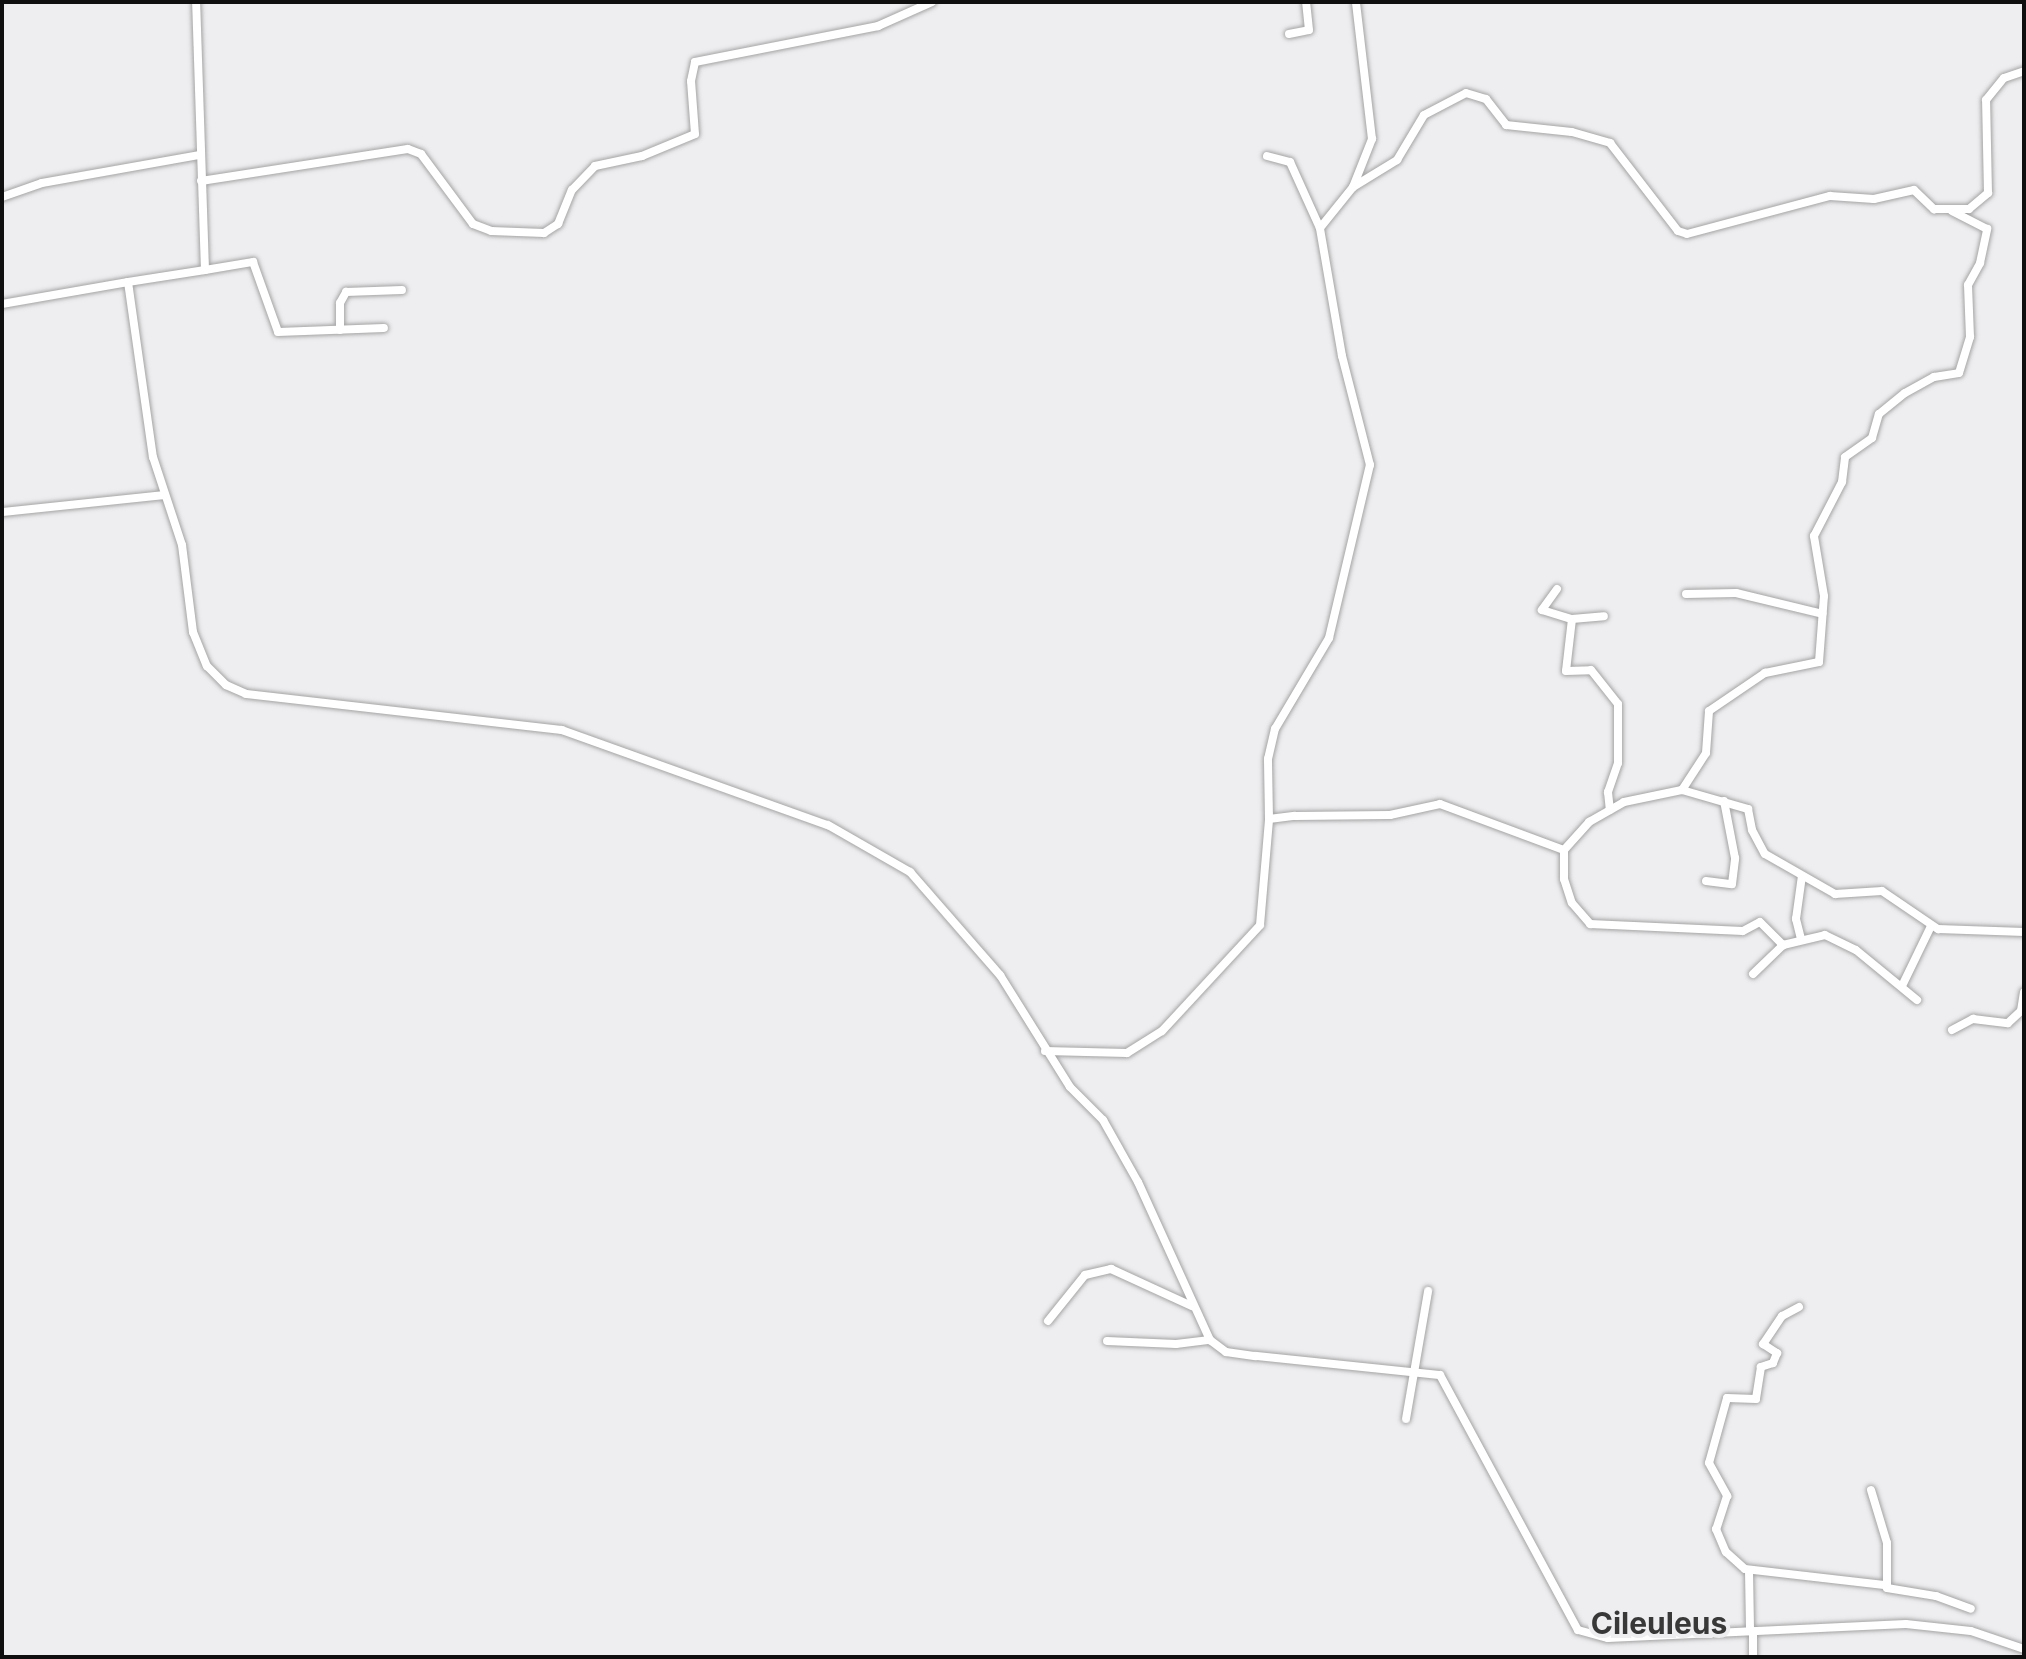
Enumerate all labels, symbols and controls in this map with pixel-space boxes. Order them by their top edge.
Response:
district label: Cileuleus [1591,1605,1727,1641]

